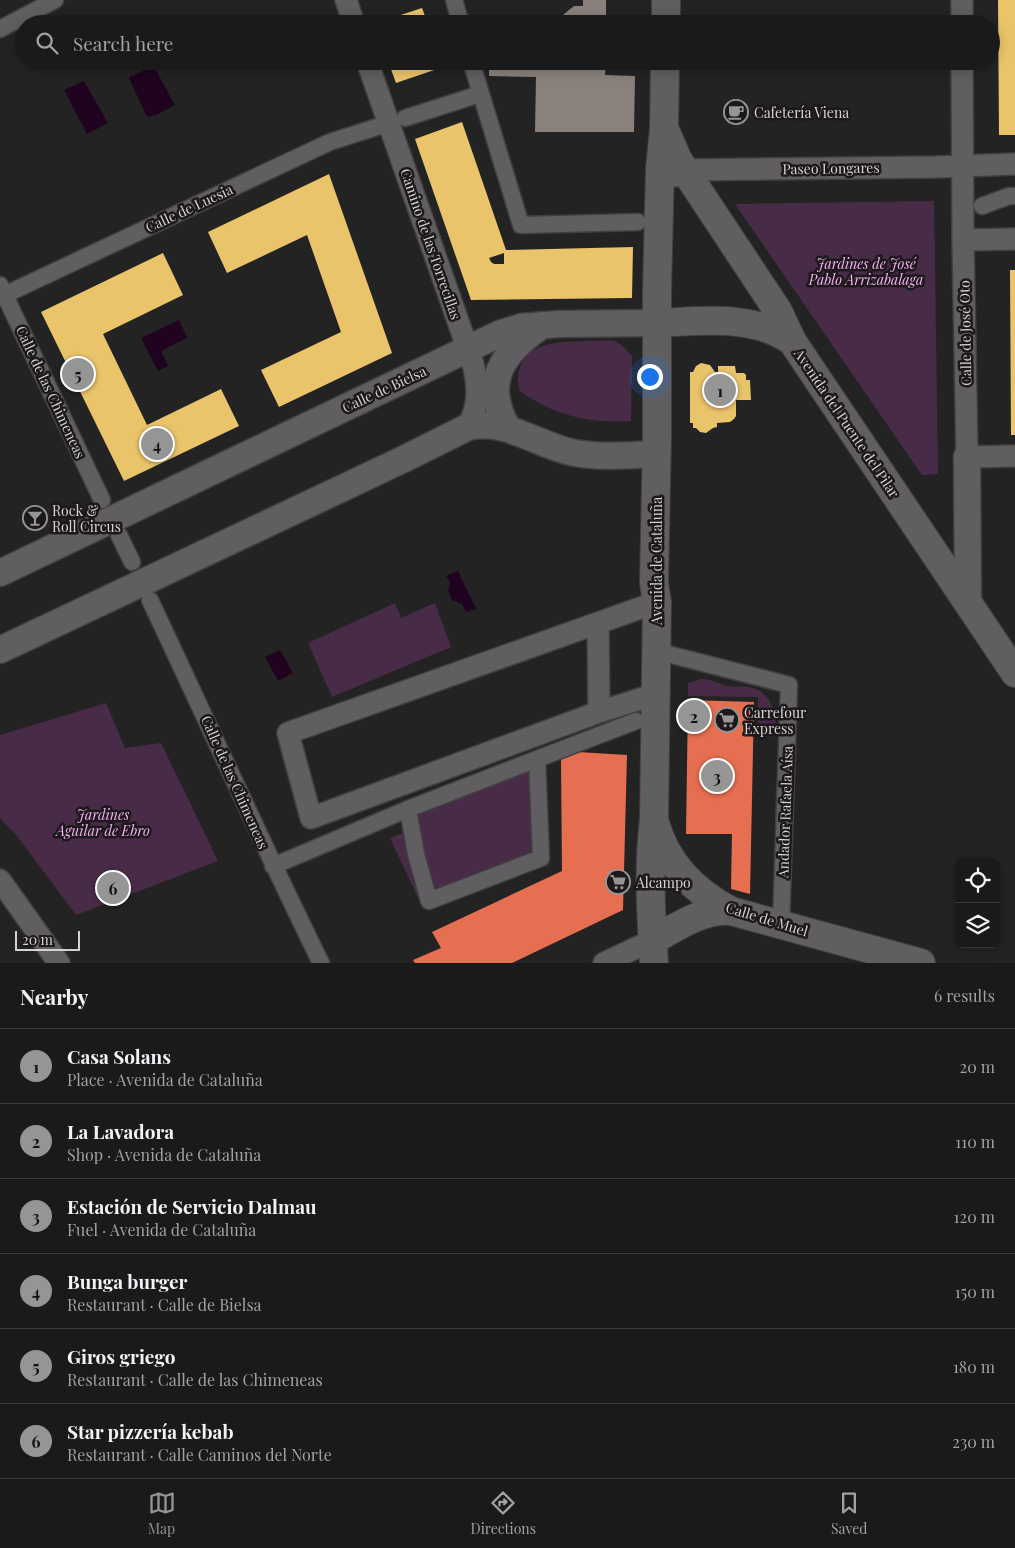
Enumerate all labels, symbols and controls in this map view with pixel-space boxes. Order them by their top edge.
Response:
search box [15,15,1000,70]
icon: search [33,29,61,57]
text: Search here [73,30,173,56]
cafe icon: Cafetería Viena [723,99,749,125]
place label: Cafetería Viena [754,103,849,122]
street label: Paseo Longares [782,158,880,178]
street label: Camino de las Torrecillas [396,166,466,322]
street label: Calle de Luesia [142,179,236,237]
park label: Jardines de José Pablo Arrizabalaga [808,254,923,289]
street label: Calle de José Oto [955,280,975,386]
street label: Calle de las Chimeneas [12,323,90,461]
street label: Avenida del Puente del Pilar [789,344,904,502]
pin: 5 [62,355,94,393]
street label: Calle de Bielsa [339,361,429,417]
your location [637,364,663,390]
pin: 1 [704,371,736,409]
pin: 4 [141,425,173,463]
street label: Avenida de Cataluña [647,497,666,626]
place label: Rock & Roll Circus [52,501,121,536]
bar icon: Rock & Roll Circus [22,505,48,531]
pin: 2 [678,697,710,735]
place label: Carrefour Express [744,703,807,738]
supermarket icon: Carrefour Express [714,707,740,733]
street label: Calle de las Chimeneas [197,712,273,852]
street label: Andador Rafaela Aísa [773,746,797,879]
pin: 3 [701,757,733,795]
park label: Jardines Aguilar de Ebro [54,805,150,840]
map controls [955,858,1000,948]
button: locate [955,858,1000,903]
pin: 6 [97,869,129,907]
supermarket icon: Alcampo [605,869,631,895]
place label: Alcampo [635,873,691,892]
street label: Calle de Muel [724,897,810,941]
button: layers [955,903,1000,948]
scale bar [15,928,80,951]
text: 20 m [22,930,53,949]
text: Nearby [20,982,89,1010]
text: 6 results [934,985,995,1006]
text: Casa Solans [67,1043,171,1069]
text: 1 [33,1056,39,1077]
text: 20 m [960,1056,995,1077]
text: Place · Avenida de Cataluña [67,1069,263,1090]
text: La Lavadora [67,1118,174,1144]
text: 2 [32,1131,40,1152]
text: 110 m [955,1131,995,1152]
text: Shop · Avenida de Cataluña [67,1144,261,1165]
text: Estación de Servicio Dalmau [67,1193,317,1219]
text: 3 [32,1206,40,1227]
text: 120 m [954,1206,995,1227]
text: Fuel · Avenida de Cataluña [67,1219,256,1240]
text: Bunga burger [67,1268,187,1294]
text: 4 [32,1281,40,1302]
text: 150 m [955,1281,995,1302]
text: Restaurant · Calle de Bielsa [67,1294,262,1315]
text: Giros griego [67,1343,175,1369]
text: 5 [32,1356,40,1377]
text: 180 m [953,1356,995,1377]
text: Restaurant · Calle de las Chimeneas [67,1369,323,1390]
text: Star pizzería kebab [67,1418,234,1444]
text: 6 [32,1431,40,1452]
text: 230 m [952,1431,995,1452]
text: Restaurant · Calle Caminos del Norte [67,1444,332,1465]
tab: Map [148,1489,176,1538]
tab: Directions [471,1489,536,1538]
tab: Saved [831,1489,867,1538]

